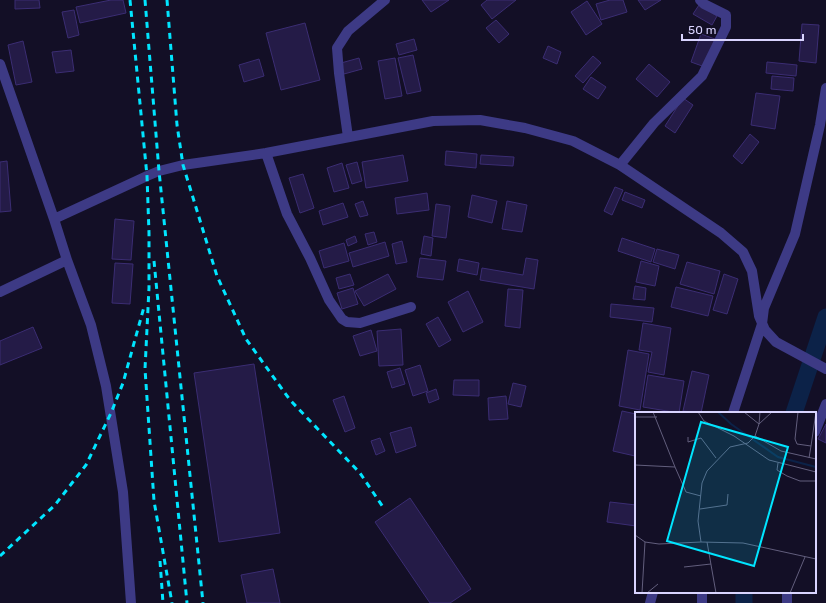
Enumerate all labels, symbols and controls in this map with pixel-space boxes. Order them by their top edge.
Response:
scale bar [682,16,803,42]
text: 50 m [688,23,716,37]
inset map [635,412,816,593]

